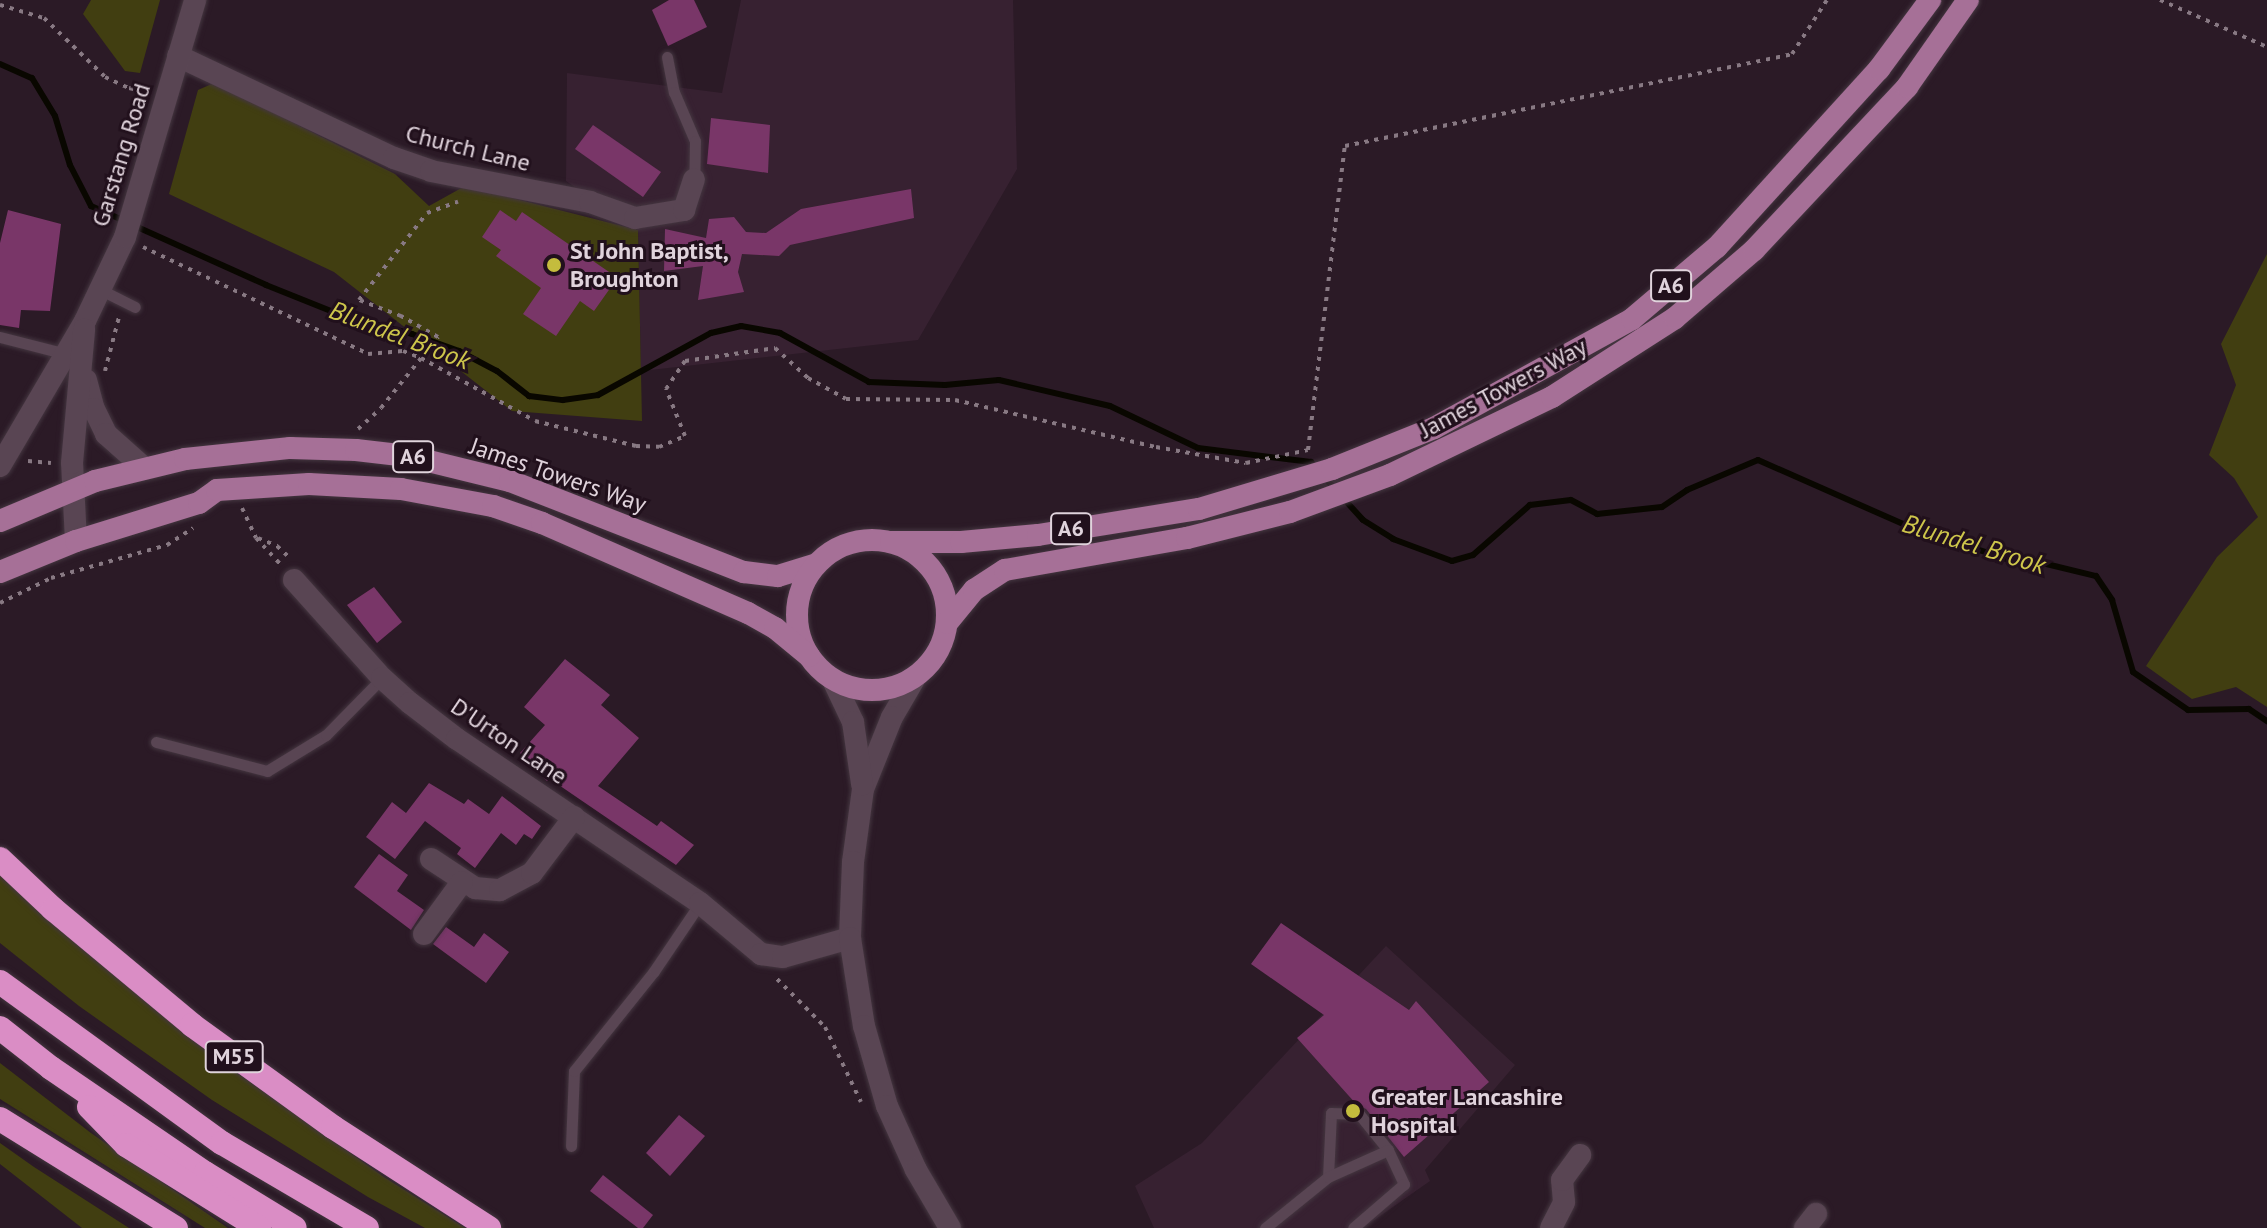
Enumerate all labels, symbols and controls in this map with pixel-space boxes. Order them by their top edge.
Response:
street label: Garstang Road [86,80,156,230]
street label: Church Lane [403,119,533,177]
place label: St John Baptist, Broughton [570,237,729,293]
marker: St John Baptist, Broughton [545,256,563,274]
road number: A6 [1649,268,1693,304]
water label: Blundel Brook [325,294,475,376]
street label: James Towers Way [1414,332,1592,444]
street label: James Towers Way [465,431,651,519]
road number: A6 [391,439,435,475]
water label: Blundel Brook [1899,507,2049,581]
road number: A6 [1049,511,1093,547]
street label: D'Urton Lane [445,692,573,790]
road number: M55 [204,1039,264,1075]
place label: Greater Lancashire Hospital [1371,1083,1563,1139]
marker: Greater Lancashire Hospital [1342,1100,1364,1122]

